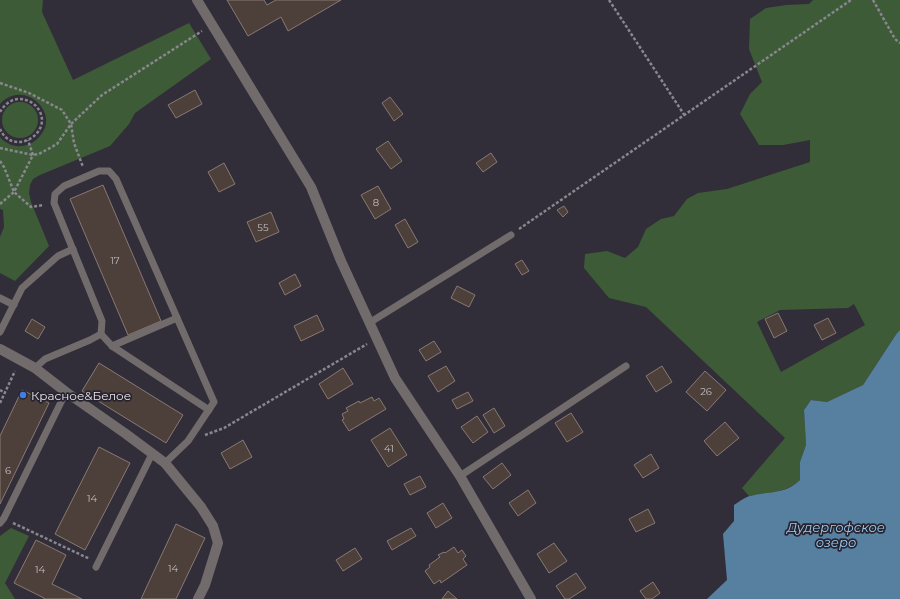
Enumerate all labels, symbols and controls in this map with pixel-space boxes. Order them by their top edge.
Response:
house number: 8 [373,196,379,209]
house number: 55 [257,221,269,234]
house number: 17 [110,254,120,267]
house number: 26 [700,385,712,398]
place label: Красное&Белое [31,388,131,403]
marker: Красное&Белое [18,390,28,400]
house number: 41 [384,442,394,455]
house number: 6 [5,464,11,477]
house number: 14 [87,492,97,505]
water label: Дудергофское озеро [786,519,885,550]
house number: 14 [168,562,178,575]
house number: 14 [35,563,45,576]

